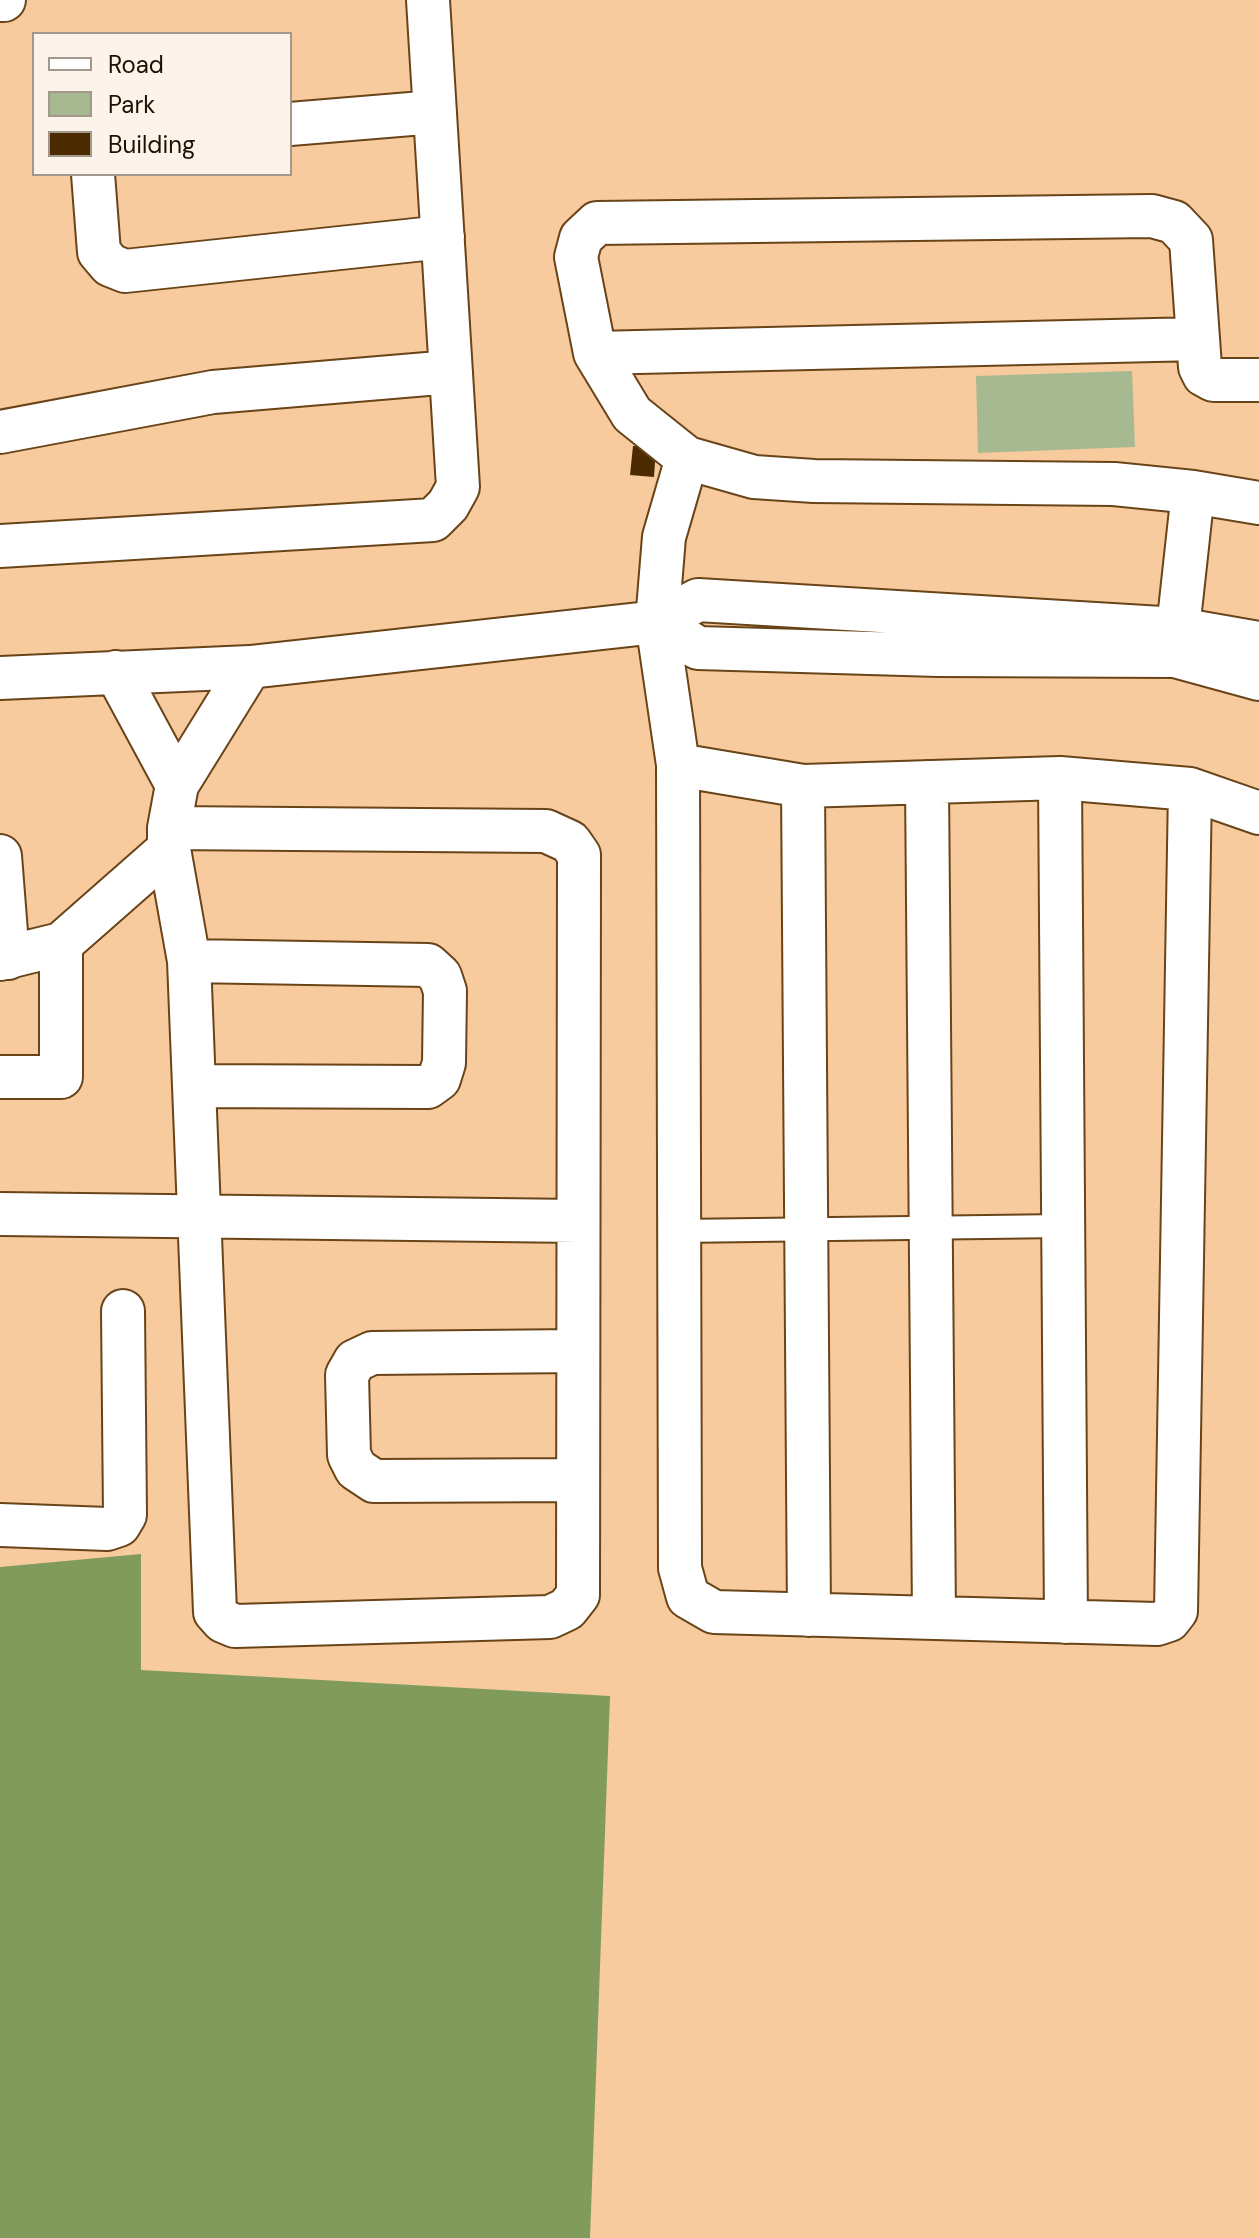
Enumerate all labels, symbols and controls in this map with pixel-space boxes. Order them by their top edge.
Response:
legend [32,32,292,176]
text: Road [108,49,164,80]
text: Park [108,89,155,120]
text: Building [108,129,195,160]

